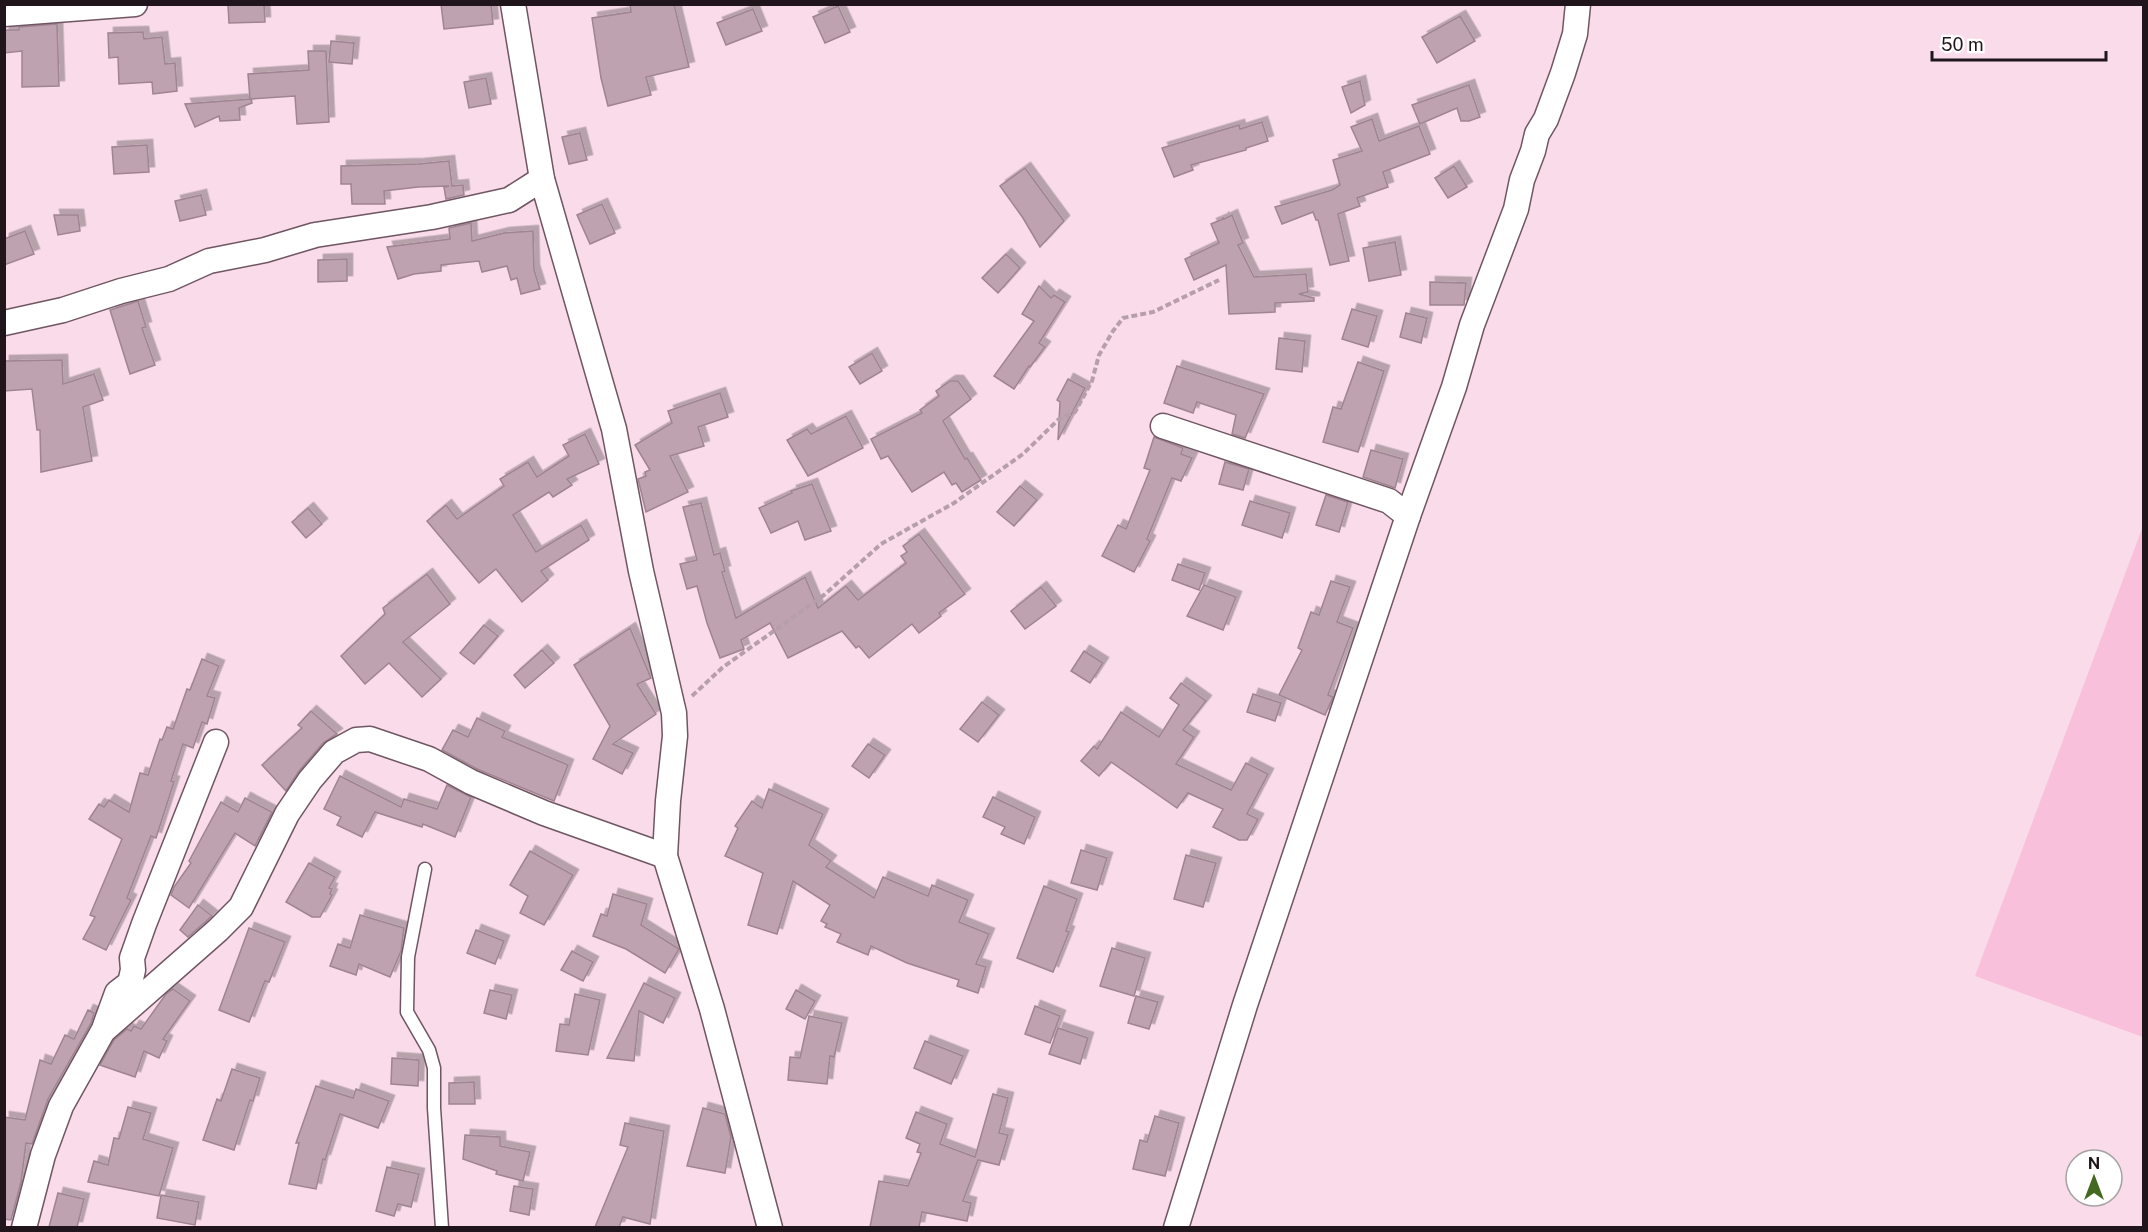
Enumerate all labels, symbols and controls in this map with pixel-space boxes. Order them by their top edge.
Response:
scale bar [1932,24,2106,62]
text: 50 m [1941,34,1984,55]
north arrow [2064,1148,2124,1208]
text: N [2088,1154,2100,1173]

